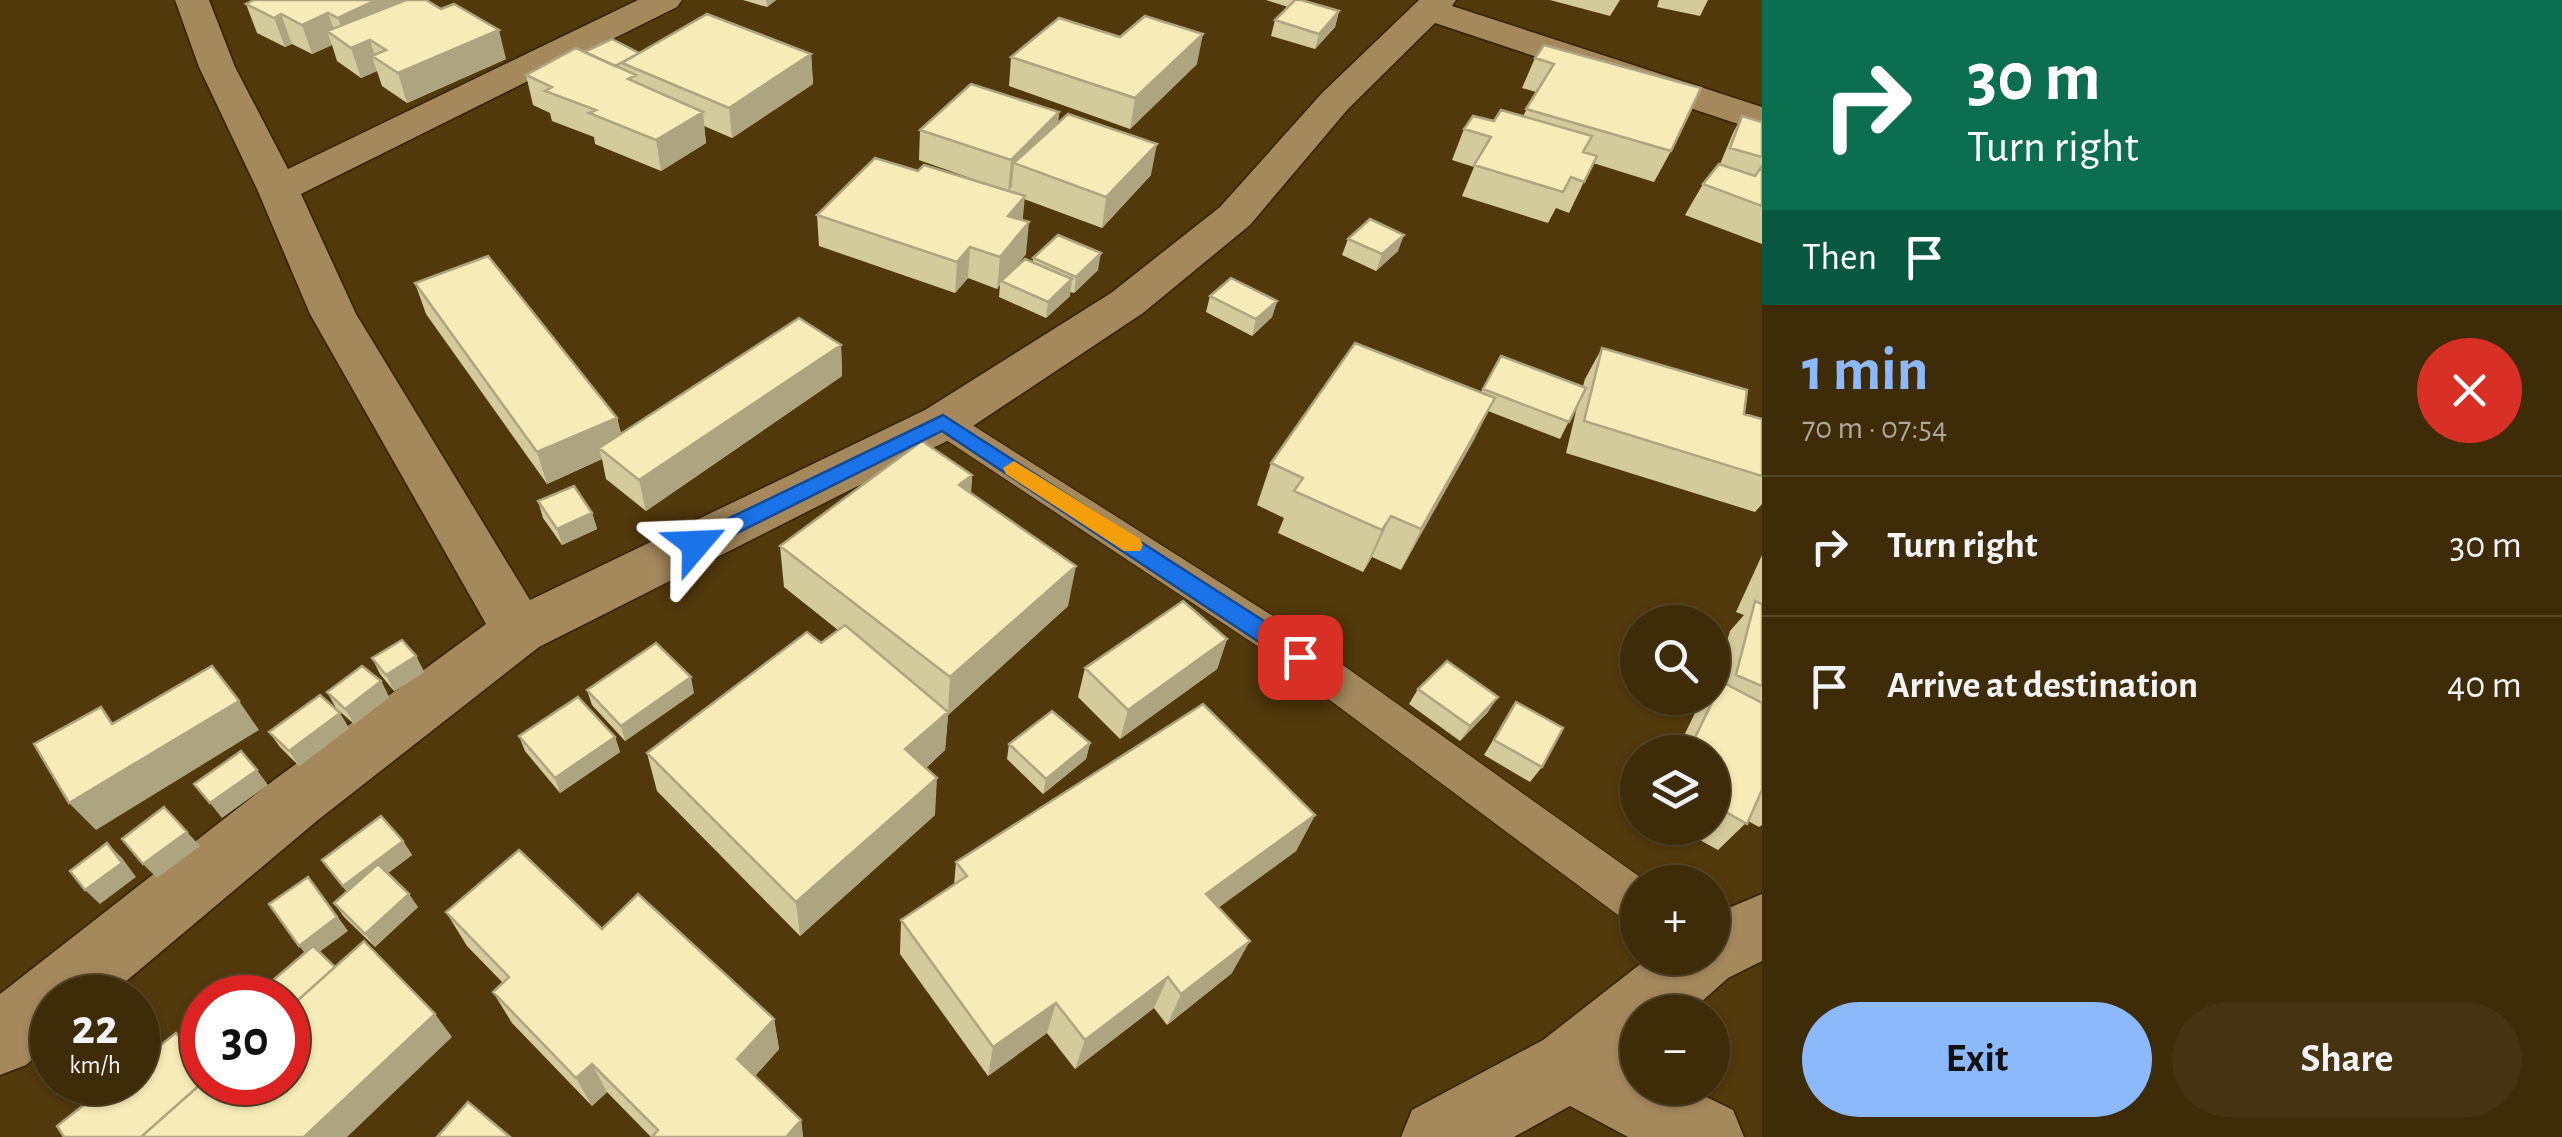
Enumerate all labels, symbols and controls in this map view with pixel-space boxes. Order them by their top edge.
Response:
icon: right [1802,40,1932,170]
text: 30 m [1967,43,2101,113]
text: Turn right [1967,125,2139,170]
icon: arrive [1897,230,1952,285]
text: Then [1802,239,1877,277]
button: close [2417,338,2522,443]
text: 1 min [1802,341,1928,401]
text: 70 m · 07:54 [1802,412,1947,444]
position arrow [644,492,748,596]
icon: right [1802,519,1857,574]
text: Turn right [1887,527,2037,565]
text: 30 m [2450,527,2522,565]
map controls [1620,605,1730,1105]
button: search [1620,605,1730,715]
pin [1258,615,1343,700]
icon: arrive [1273,630,1328,685]
icon: arrive [1802,659,1857,714]
text: Arrive at destination [1887,667,2198,705]
text: 40 m [2447,667,2522,705]
button: layers [1620,735,1730,845]
button: + [1620,865,1730,975]
speed limit sign: 30 [180,975,310,1105]
button: − [1620,995,1730,1105]
button: Exit [1802,1002,2152,1117]
button: Share [2172,1002,2522,1117]
text: 22 [71,1003,119,1053]
text: km/h [69,1053,121,1078]

